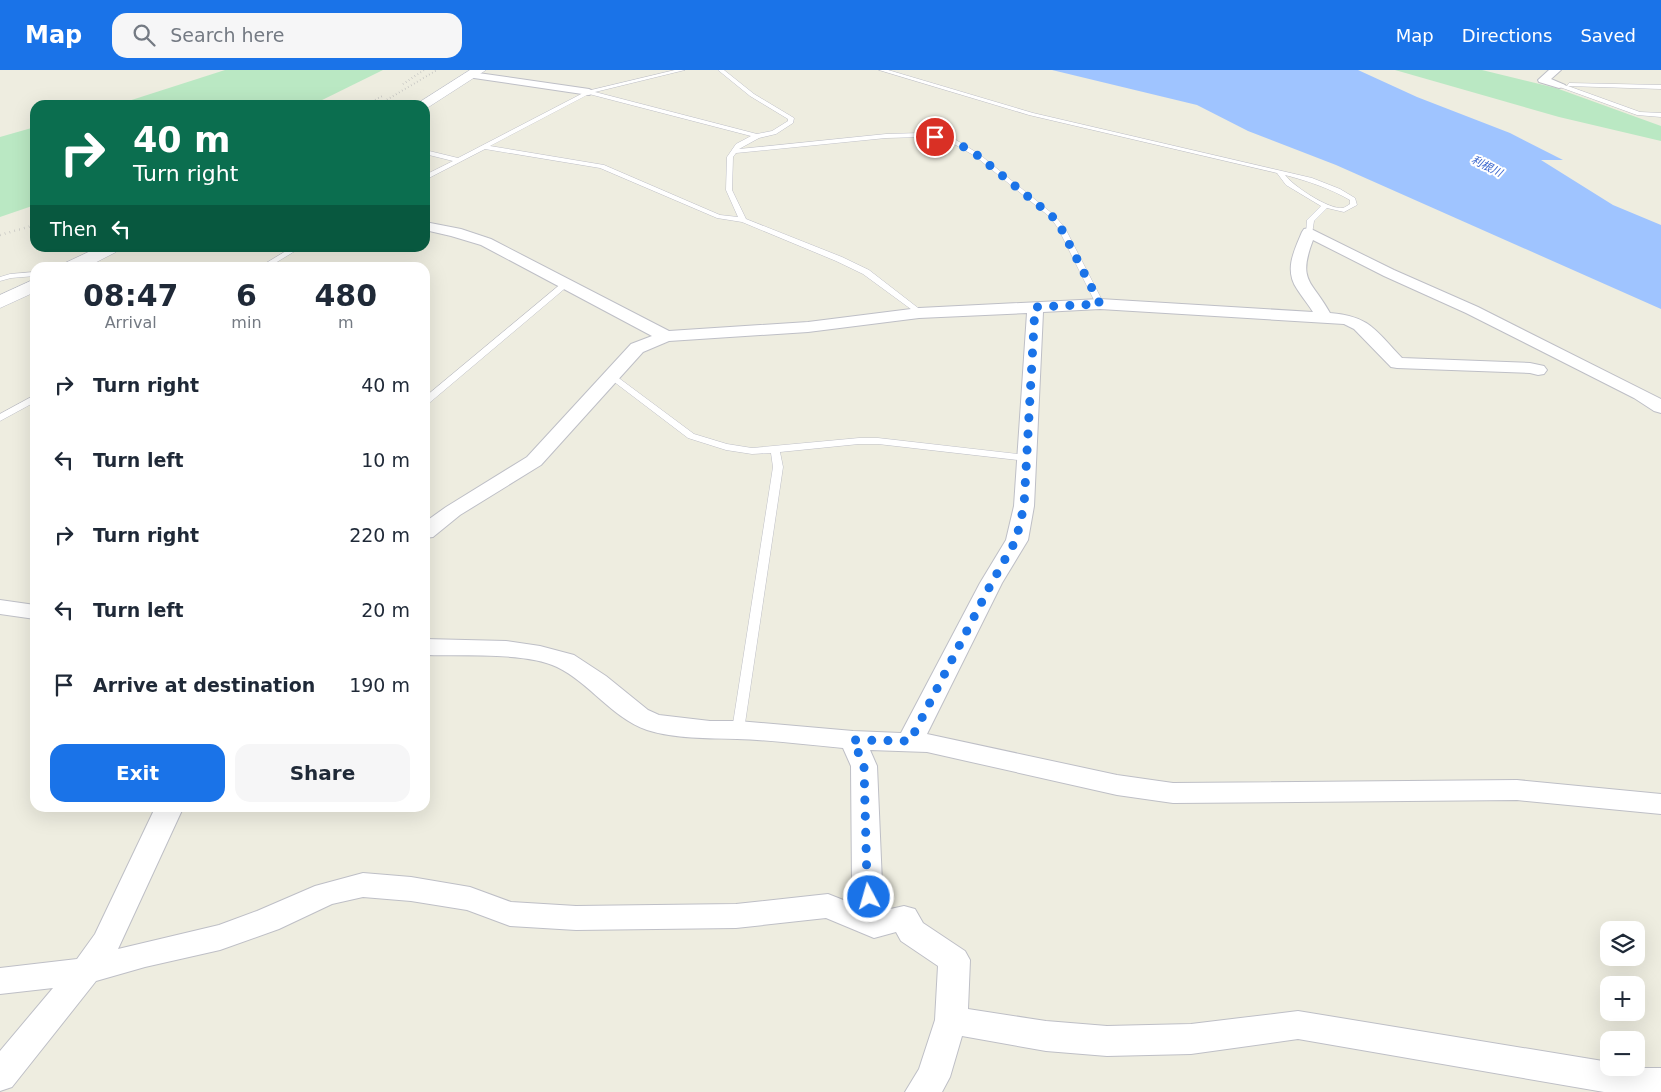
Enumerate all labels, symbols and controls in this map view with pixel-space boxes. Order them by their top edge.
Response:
search box [112,13,462,58]
text: Map [25,21,82,49]
icon: search [130,21,158,49]
text: Search here [170,24,284,46]
text: Map [1396,25,1434,46]
text: Directions [1462,25,1552,46]
text: Saved [1580,25,1636,46]
pin [914,116,956,158]
icon: right [50,120,115,185]
text: 40 m [133,120,230,160]
icon: arrive [921,123,949,151]
water label: 利根川 [1469,153,1505,180]
text: Turn right [133,161,238,186]
icon: left [107,215,135,243]
text: Then [50,218,97,240]
text: 08:47 [83,278,178,313]
text: 6 [236,278,257,313]
text: 480 [314,278,377,313]
text: Arrival [105,313,157,332]
text: min [231,313,262,332]
text: m [338,313,354,332]
icon: right [50,371,78,399]
text: Turn right [93,374,199,396]
text: 40 m [361,374,410,396]
icon: left [50,446,78,474]
text: Turn left [93,449,184,471]
text: 10 m [361,449,410,471]
icon: right [50,521,78,549]
text: Turn right [93,524,199,546]
text: 220 m [349,524,410,546]
icon: left [50,596,78,624]
text: Turn left [93,599,184,621]
text: 20 m [361,599,410,621]
icon: arrive [50,671,78,699]
text: Arrive at destination [93,674,315,696]
text: 190 m [349,674,410,696]
button: Exit [50,744,225,802]
button: Share [235,744,410,802]
position arrow [842,870,894,922]
map controls [1600,921,1645,1076]
button: layers [1600,921,1645,966]
button: + [1600,976,1645,1021]
button: − [1600,1031,1645,1076]

